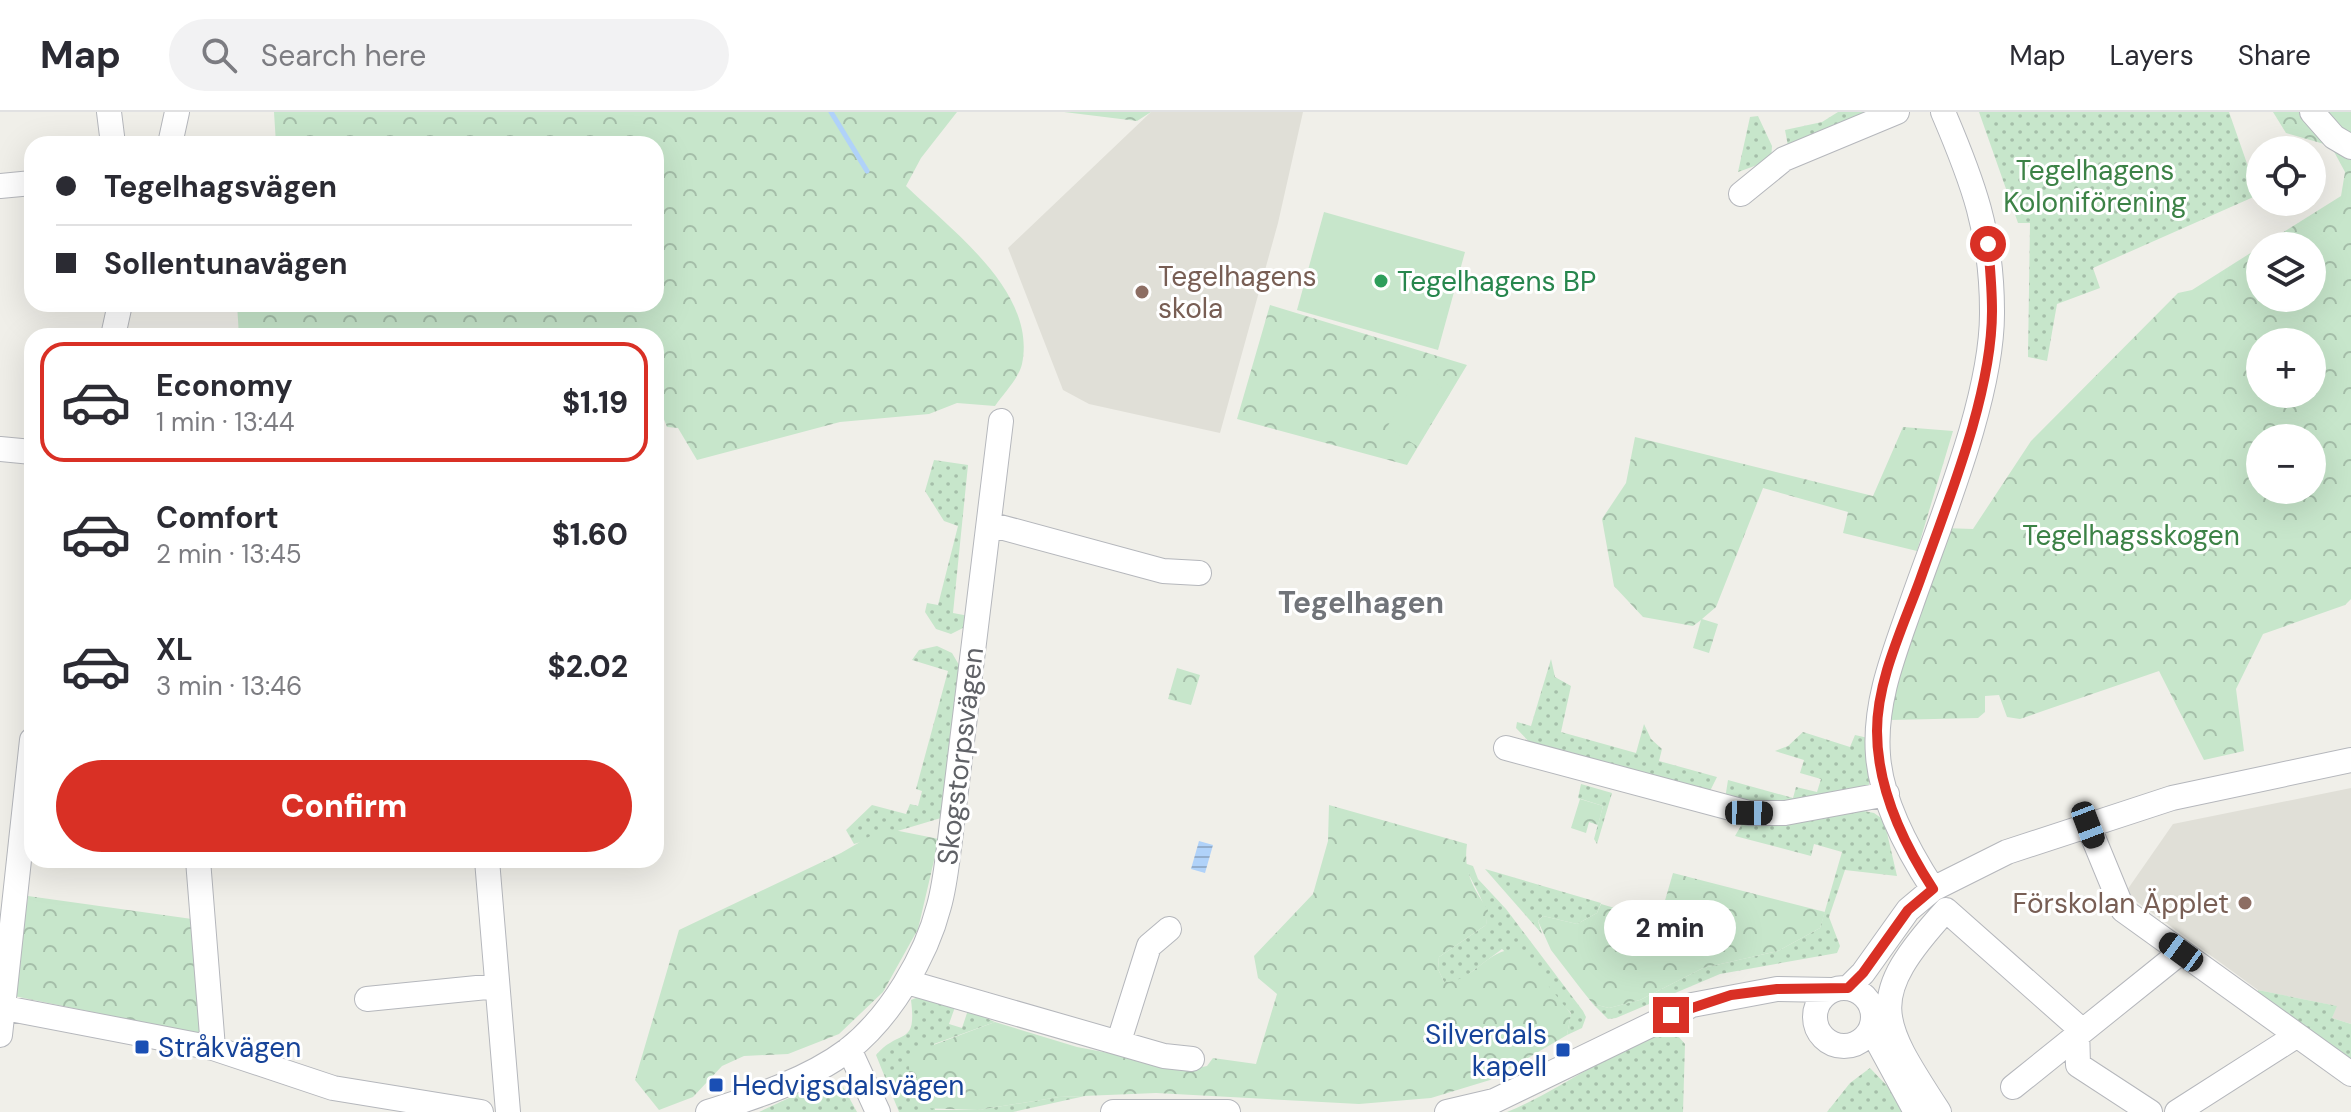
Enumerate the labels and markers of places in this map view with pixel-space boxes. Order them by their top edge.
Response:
place label: Tegelhagens skola [1158,258,1317,327]
place label: Tegelhagens BP [1397,263,1596,300]
marker: Tegelhagens BP [1372,272,1390,290]
marker: Tegelhagens skola [1133,283,1151,301]
place label: Förskolan Äpplet [2013,885,2229,922]
marker: Förskolan Äpplet [2236,894,2254,912]
place label: Silverdals kapell [1425,1016,1547,1085]
place label: Stråkvägen [158,1029,301,1066]
marker: Stråkvägen [133,1038,151,1056]
marker: Silverdals kapell [1554,1041,1572,1059]
place label: Hedvigsdalsvägen [732,1067,964,1104]
marker: Hedvigsdalsvägen [707,1076,725,1094]

